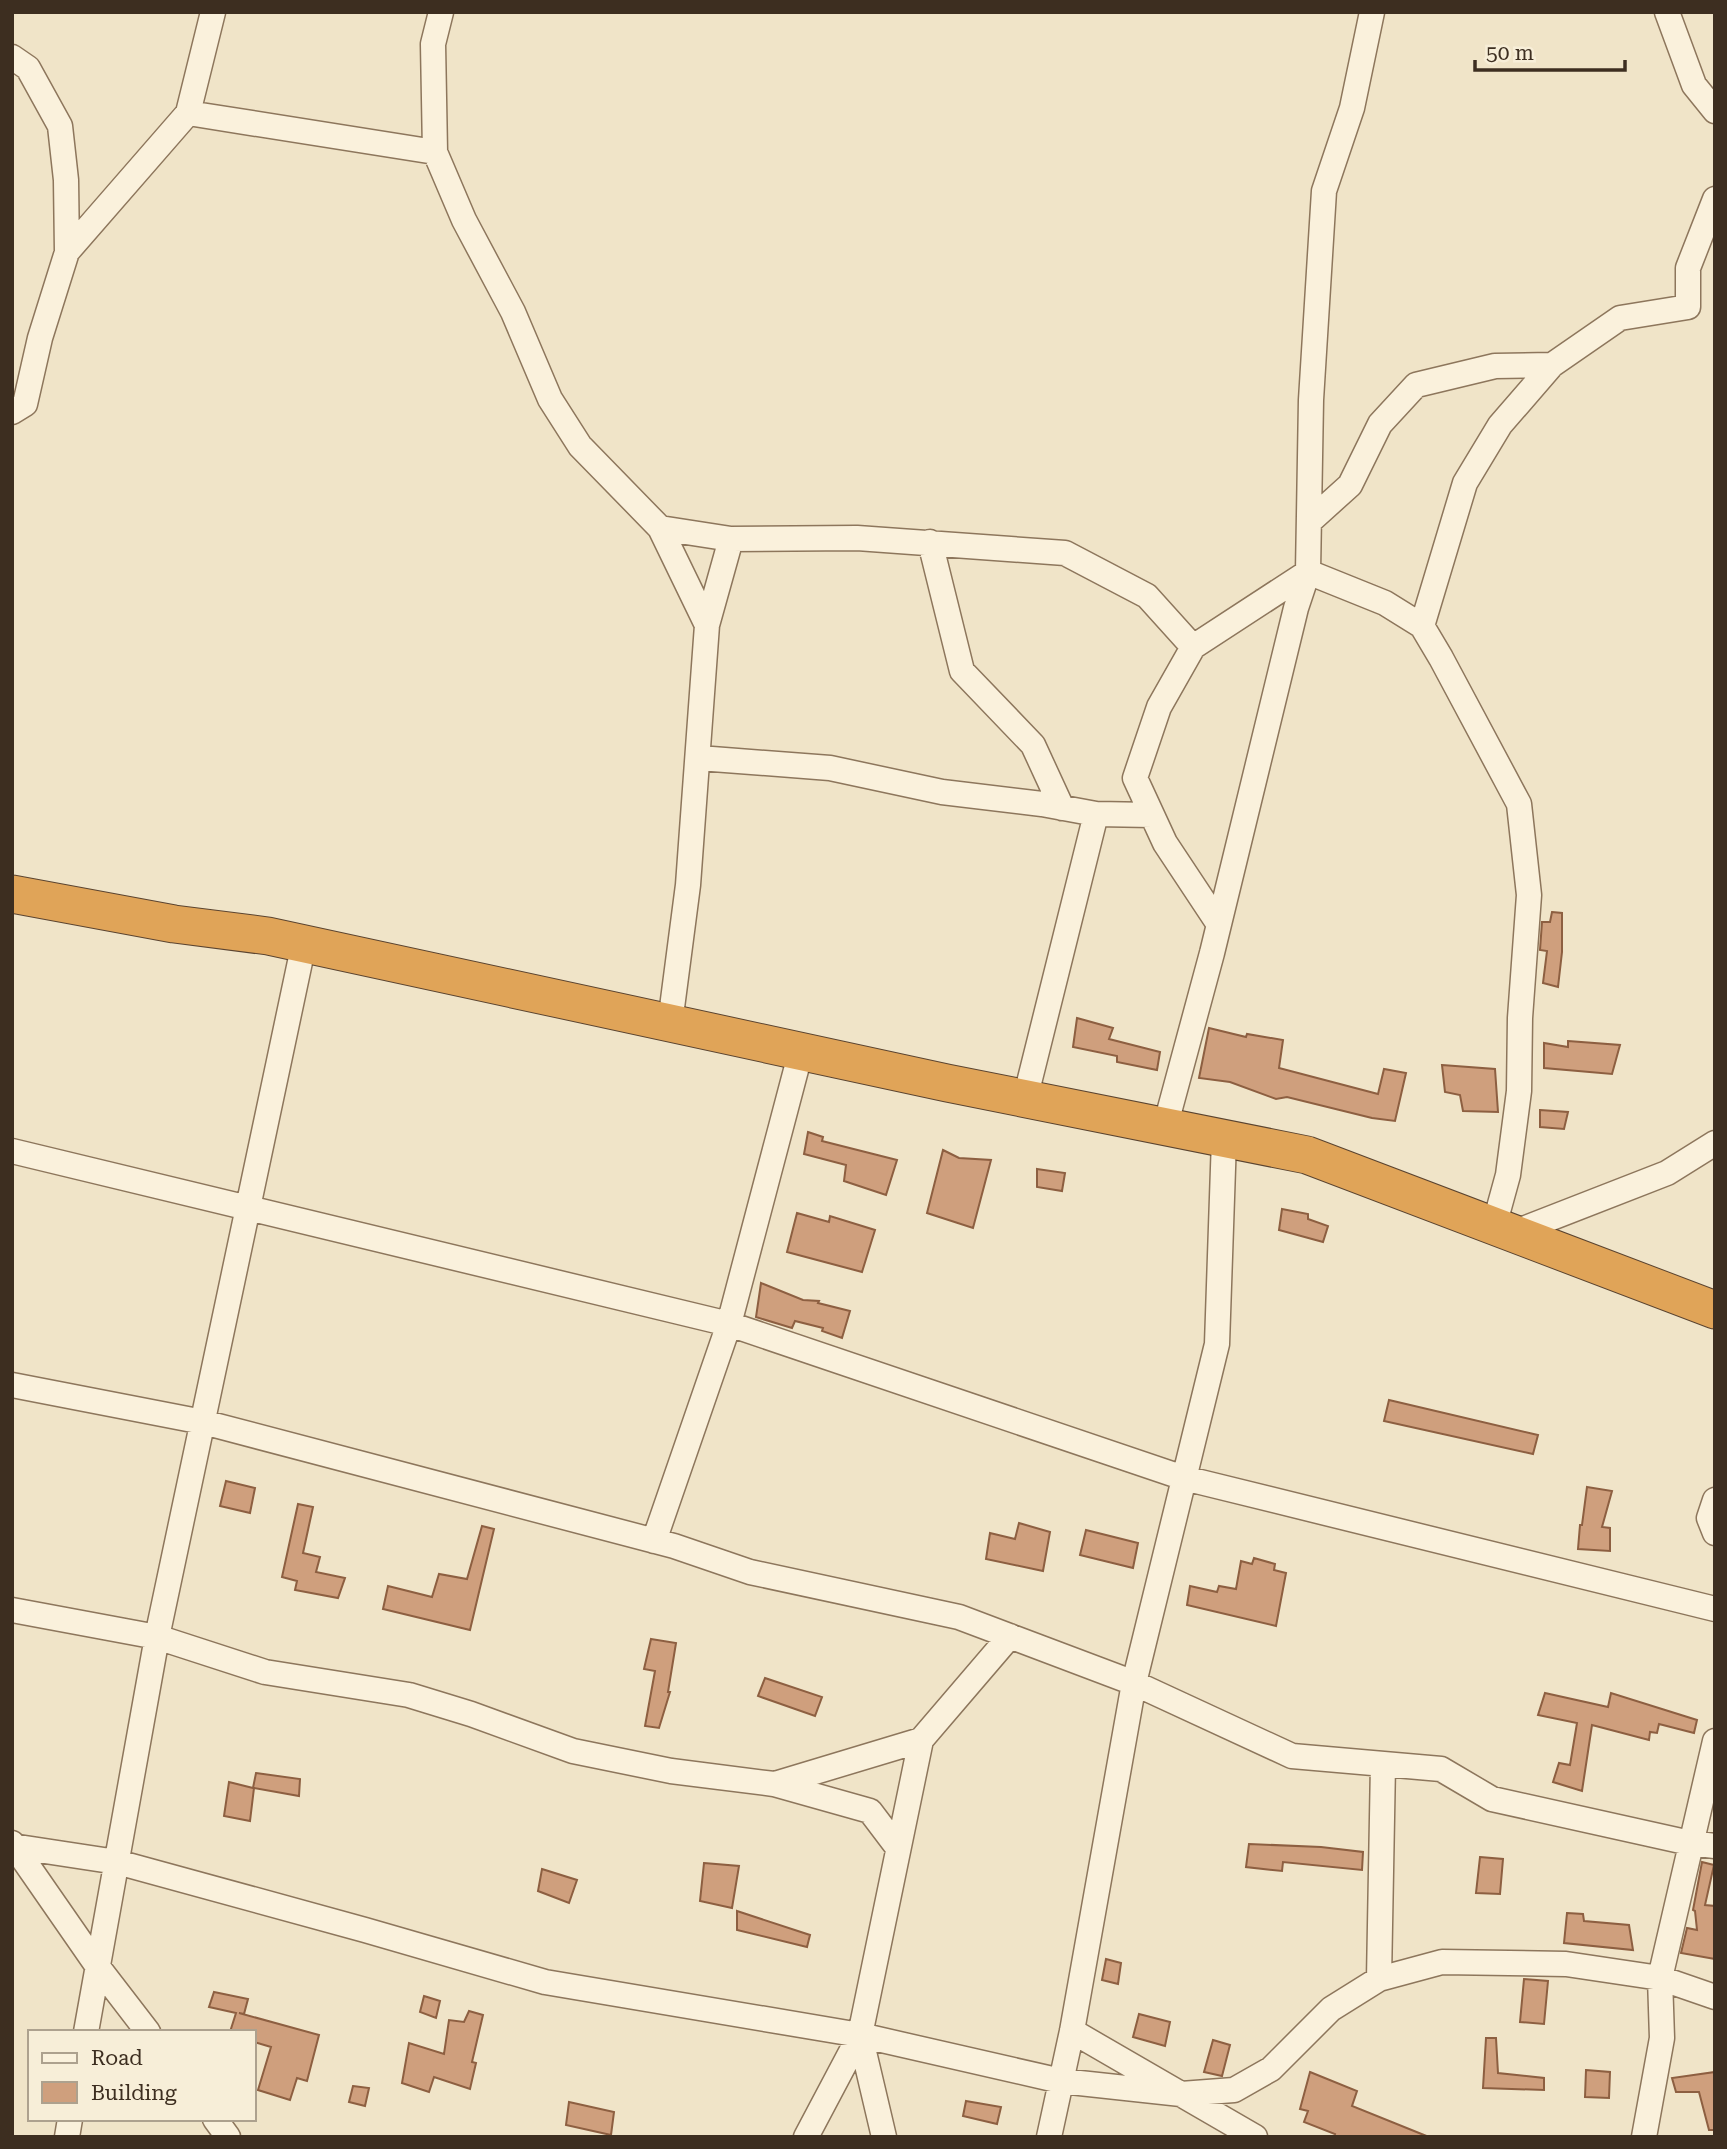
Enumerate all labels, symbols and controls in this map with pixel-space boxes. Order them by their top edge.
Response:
scale bar [1475,28,1626,72]
text: 50 m [1486,41,1534,65]
legend [28,2030,256,2121]
text: Road [91,2046,143,2070]
text: Building [91,2081,177,2105]

